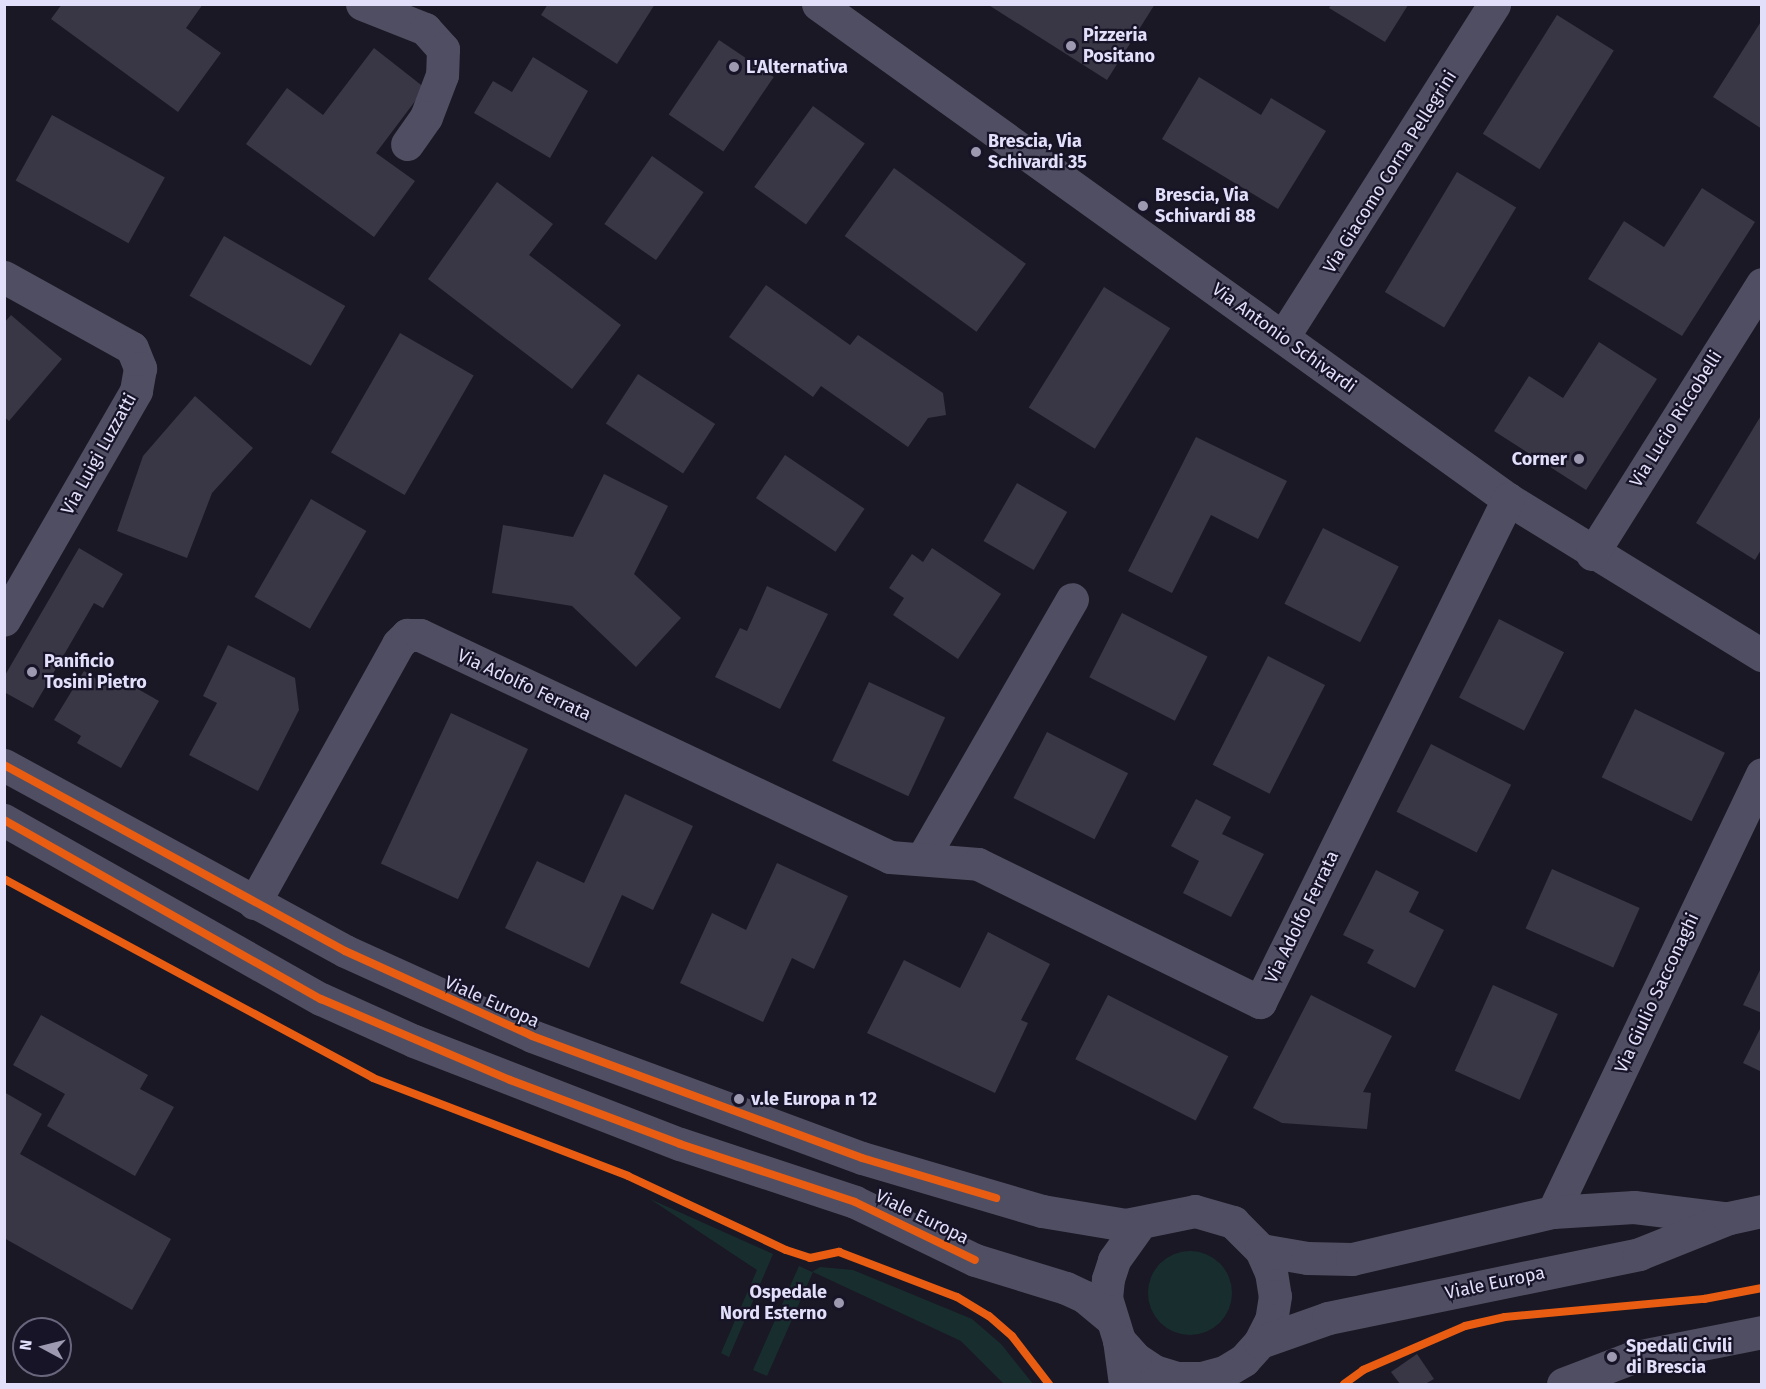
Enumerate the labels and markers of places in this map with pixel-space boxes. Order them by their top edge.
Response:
place label: Pizzeria Positano [1083,25,1155,68]
marker: Pizzeria Positano [1064,39,1078,53]
place label: L'Alternativa [746,56,848,78]
marker: L'Alternativa [727,60,741,74]
place label: Brescia, Via Schivardi 35 [988,131,1087,174]
marker: Brescia, Via Schivardi 35 [969,145,983,159]
place label: Brescia, Via Schivardi 88 [1155,185,1256,228]
marker: Brescia, Via Schivardi 88 [1136,199,1150,213]
place label: Corner [1512,448,1567,470]
marker: Corner [1572,452,1586,466]
place label: Panificio Tosini Pietro [44,651,147,694]
marker: Panificio Tosini Pietro [25,665,39,679]
place label: v.le Europa n 12 [751,1088,877,1110]
marker: v.le Europa n 12 [732,1092,746,1106]
place label: Ospedale Nord Esterno [720,1282,827,1324]
marker: Ospedale Nord Esterno [832,1296,846,1310]
place label: Spedali Civili di Brescia [1626,1336,1732,1378]
marker: Spedali Civili di Brescia [1603,1348,1621,1366]

